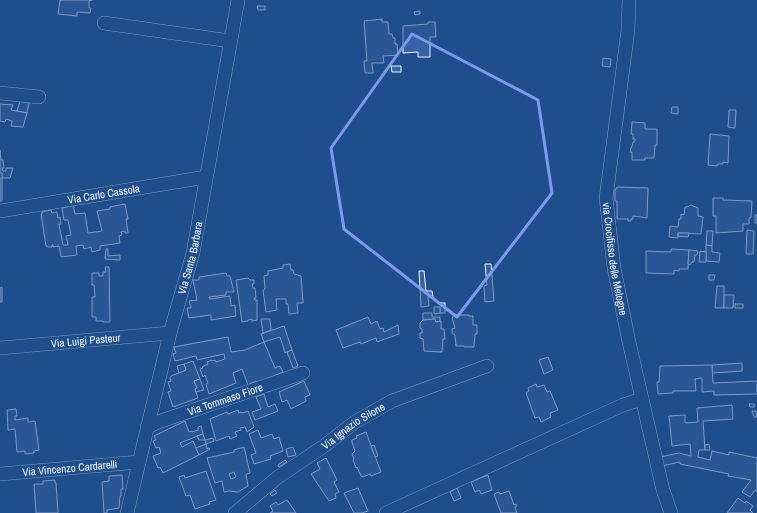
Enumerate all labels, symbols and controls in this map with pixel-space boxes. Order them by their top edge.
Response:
street label: Via Carlo Cassola [67,181,141,207]
street label: via Crocifisso delle Melogne [600,202,630,317]
street label: Via Santa Barbara [175,220,205,296]
street label: Via Luigi Pasteur [50,330,121,350]
street label: Via Tommaso Fiore [186,380,265,419]
street label: Via Ignazio Silone [319,400,387,452]
street label: Via Vincenzo Cardarelli [22,457,118,479]

